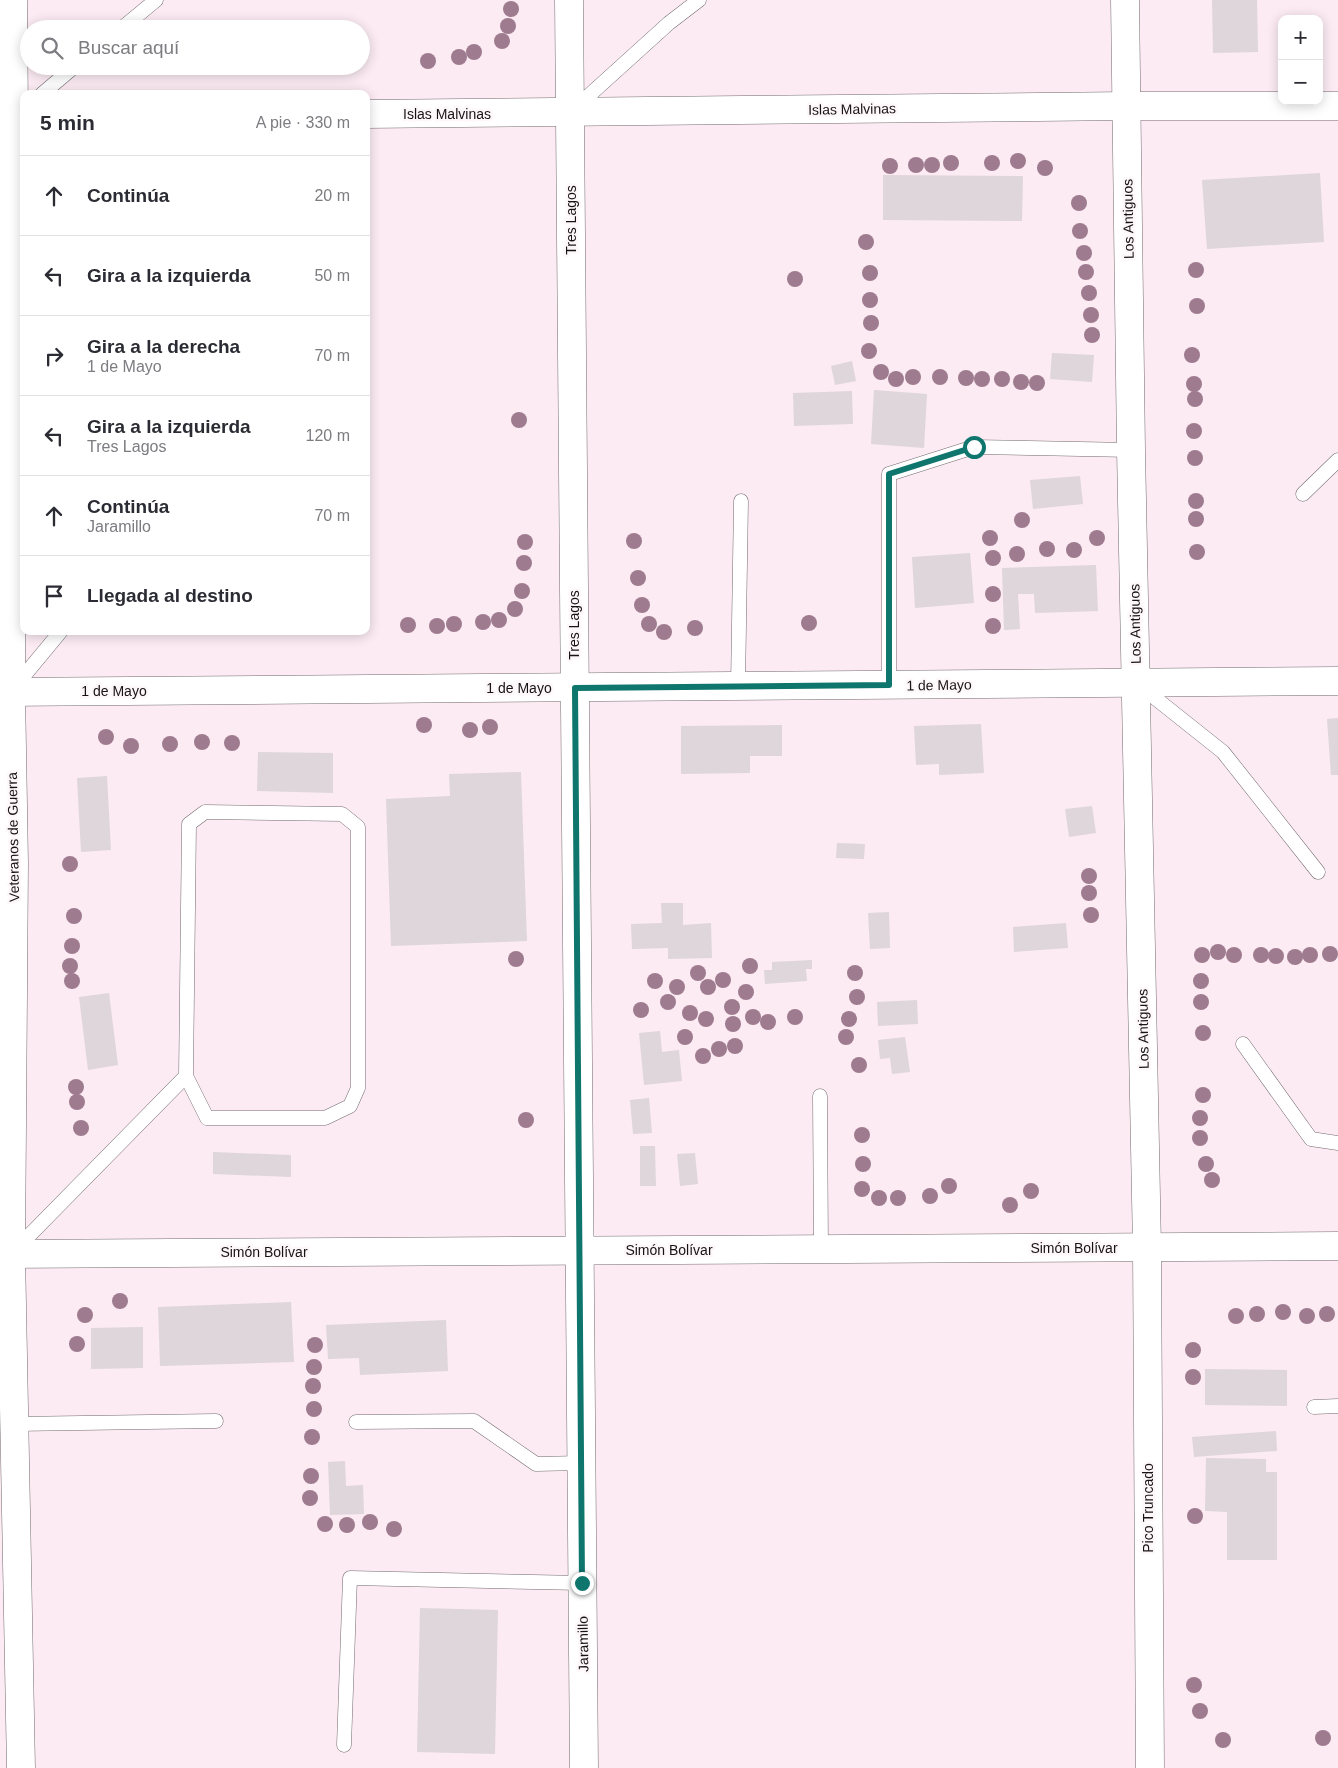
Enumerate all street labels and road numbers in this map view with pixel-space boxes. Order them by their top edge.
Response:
street label: Islas Malvinas [808,100,896,118]
street label: Islas Malvinas [403,106,491,122]
street label: Los Antiguos [1119,179,1137,259]
street label: Tres Lagos [563,185,579,255]
street label: Los Antiguos [1126,584,1144,664]
street label: Tres Lagos [566,590,582,660]
street label: 1 de Mayo [906,676,972,694]
street label: 1 de Mayo [486,680,552,696]
street label: 1 de Mayo [81,683,147,699]
street label: Veteranos de Guerra [4,772,22,902]
street label: Los Antiguos [1134,989,1152,1069]
street label: Simón Bolívar [1030,1240,1118,1256]
street label: Simón Bolívar [625,1242,713,1258]
street label: Simón Bolívar [220,1244,308,1260]
street label: Pico Truncado [1140,1463,1156,1553]
street label: Jaramillo [575,1616,591,1672]

